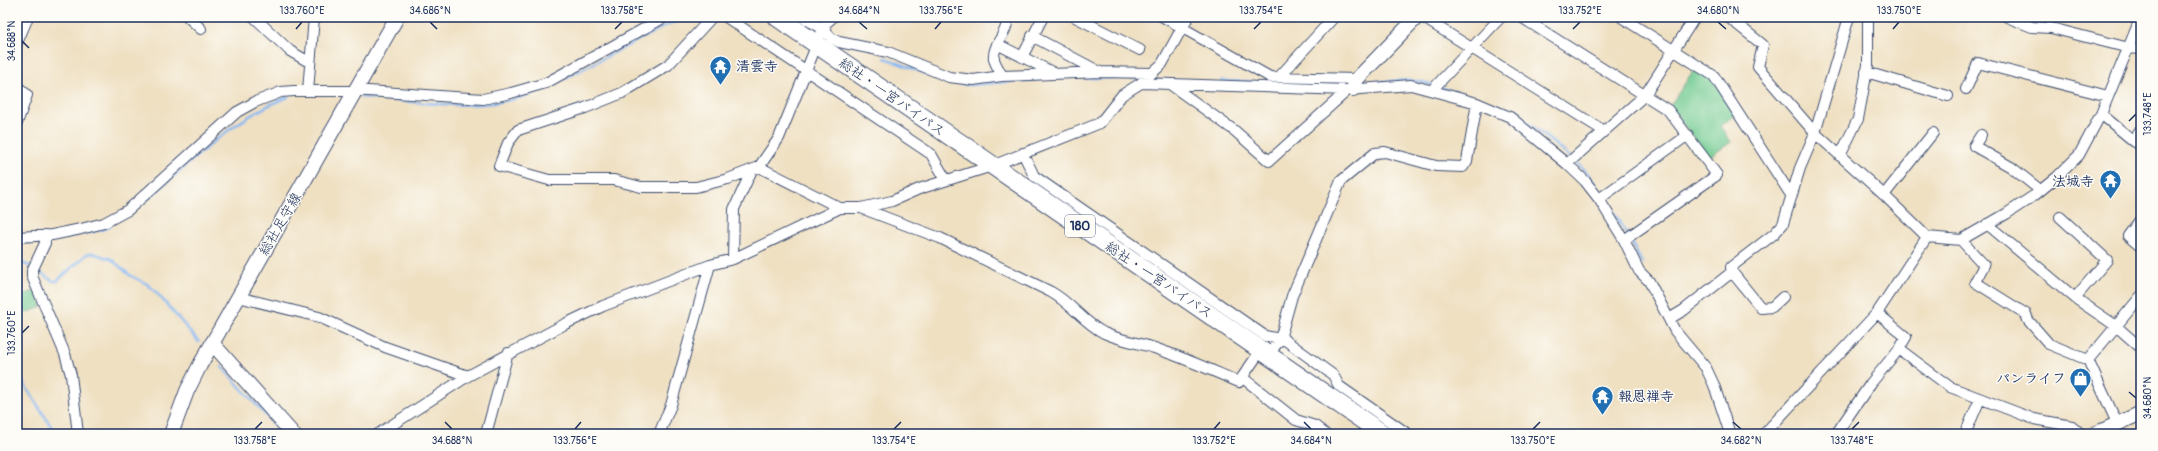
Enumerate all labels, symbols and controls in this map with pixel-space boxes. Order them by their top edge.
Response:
text: 133.760°E [280,5,324,17]
text: 34.686°N [409,5,451,17]
text: 133.758°E [601,5,643,17]
text: 34.684°N [838,5,880,17]
text: 133.756°E [919,5,963,17]
text: 133.754°E [1239,5,1283,17]
text: 133.752°E [1558,5,1602,17]
text: 34.680°N [1697,5,1739,17]
text: 133.750°E [1877,5,1921,17]
text: 34.688°N [6,20,18,61]
temple icon: 清雲寺 [707,53,733,86]
street label: 総社・一宮バイパス [836,54,948,140]
place label: 清雲寺 [736,58,778,75]
text: 133.748°E [2142,93,2154,135]
temple icon: 法城寺 [2097,168,2123,201]
place label: 法城寺 [2052,173,2094,190]
street label: 総社足守線 [255,189,305,259]
road number: 180 [1065,215,1095,237]
street label: 総社・一宮バイパス [1102,238,1216,322]
text: 133.760°E [6,311,18,355]
shop icon: パンライフ [2068,365,2094,398]
place label: パンライフ [1996,370,2066,387]
text: 34.680°N [2142,377,2154,419]
temple icon: 報恩禅寺 [1589,383,1615,416]
place label: 報恩禅寺 [1618,388,1674,405]
text: 133.758°E [234,435,276,447]
text: 34.688°N [432,435,473,447]
text: 133.756°E [553,435,597,447]
text: 133.754°E [872,435,916,447]
text: 133.752°E [1192,435,1236,447]
text: 34.684°N [1290,435,1332,447]
text: 133.750°E [1511,435,1555,447]
text: 34.682°N [1720,435,1762,447]
text: 133.748°E [1831,435,1873,447]

